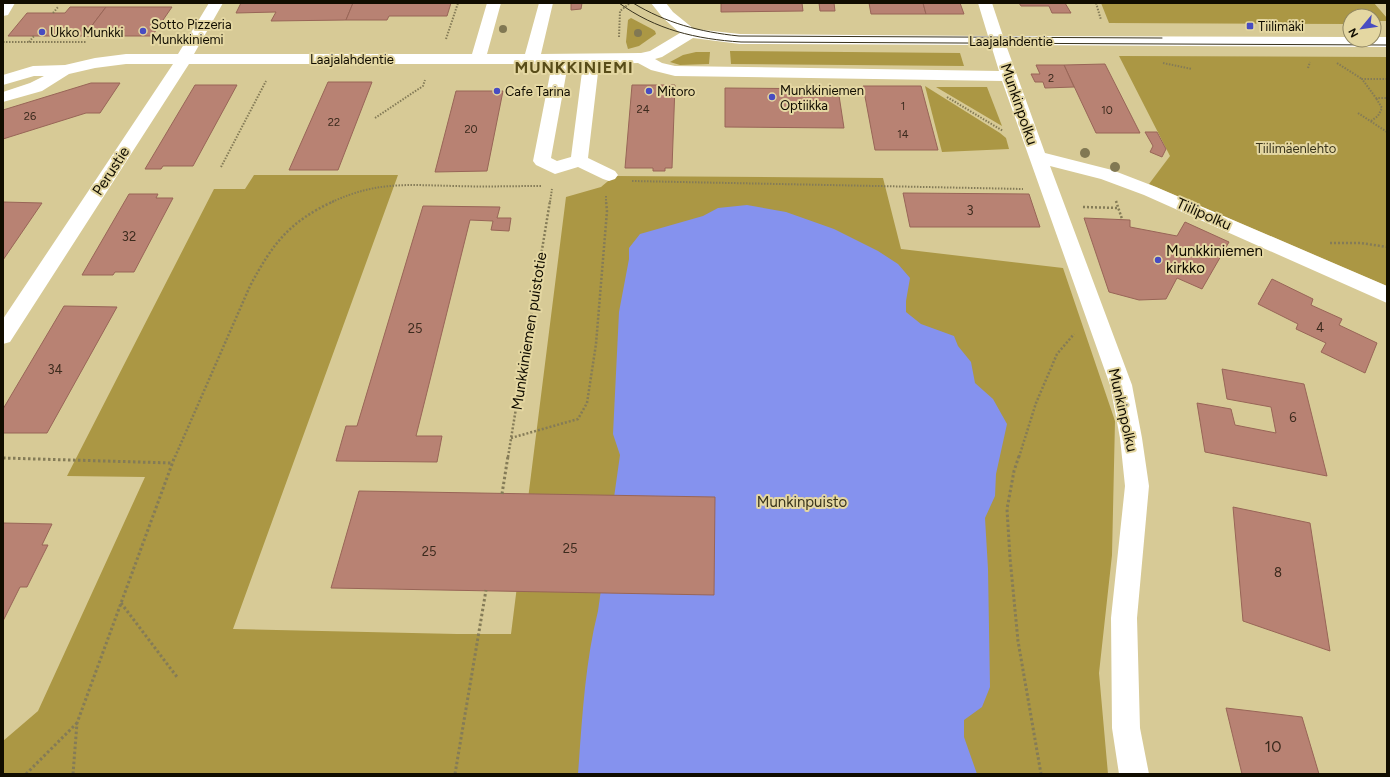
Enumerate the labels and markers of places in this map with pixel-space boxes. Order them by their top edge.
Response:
place label: Sotto Pizzeria Munkkiniemi [151,17,232,47]
place label: Tiilimäki [1258,19,1304,34]
marker: Tiilimäki [1245,21,1255,31]
place label: Ukko Munkki [50,25,124,40]
marker: Sotto Pizzeria Munkkiniemi [138,26,148,36]
marker: Ukko Munkki [37,27,47,37]
place label: Munkkiniemen Optiikka [780,83,864,113]
place label: Cafe Tarina [505,84,570,99]
place label: Mitoro [657,84,695,99]
marker: Cafe Tarina [492,86,502,96]
marker: Mitoro [644,86,654,96]
marker: Munkkiniemen Optiikka [767,92,777,102]
place label: Munkkiniemen kirkko [1166,242,1263,277]
marker: Munkkiniemen kirkko [1153,255,1163,265]

